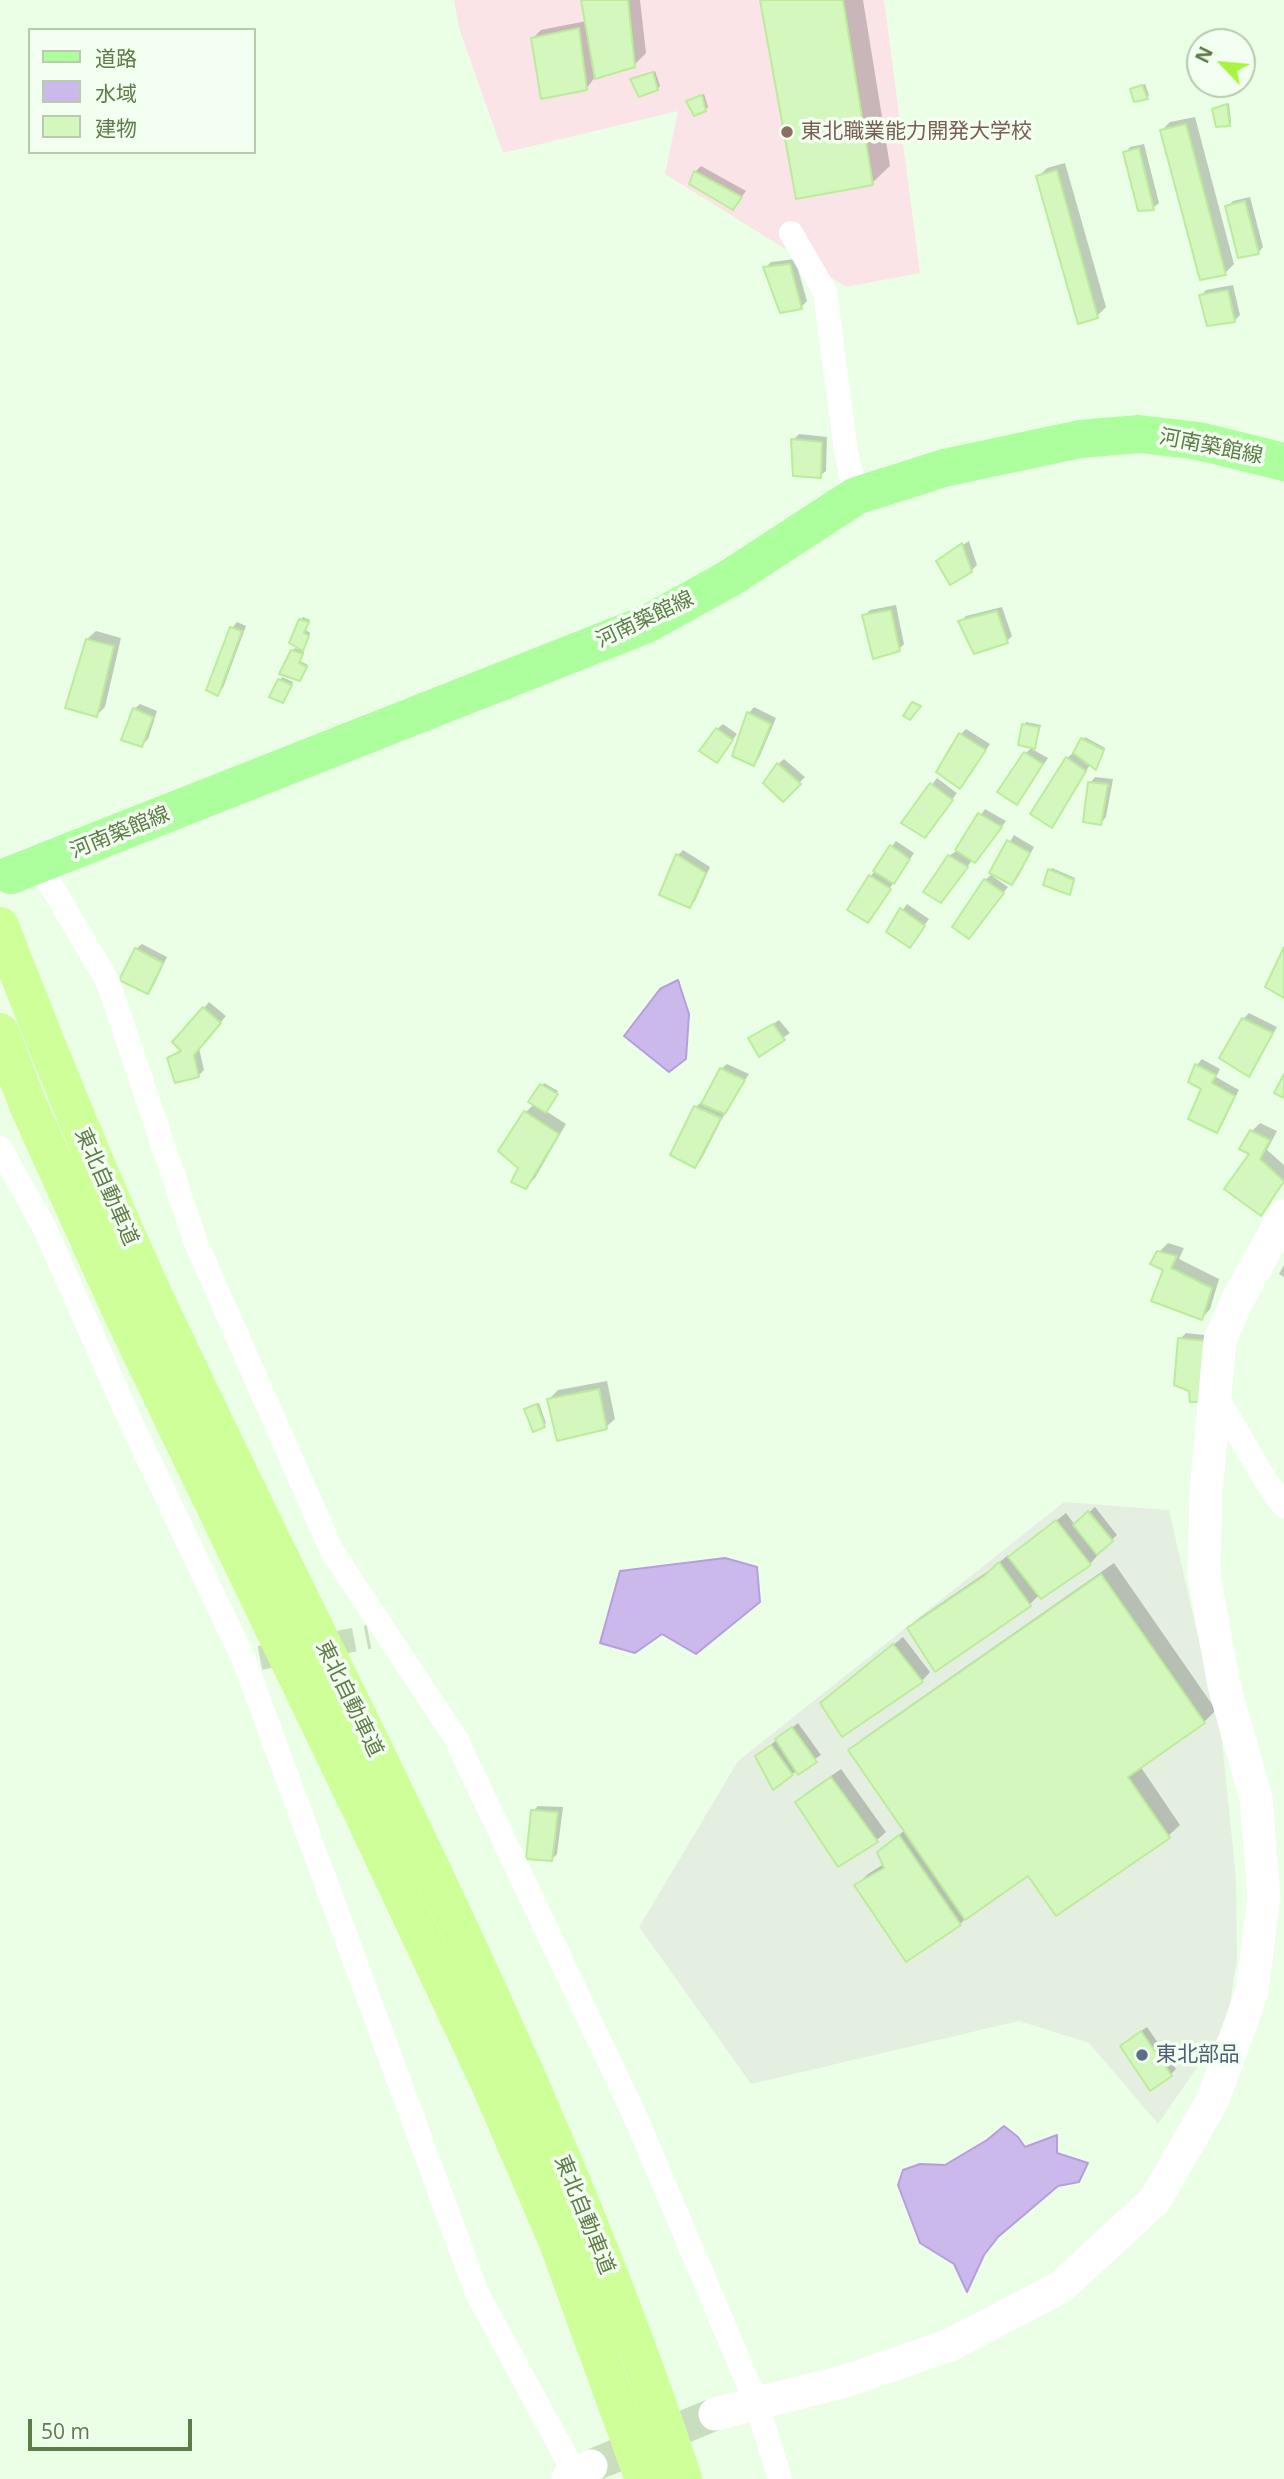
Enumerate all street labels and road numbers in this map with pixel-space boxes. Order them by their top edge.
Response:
street label: 河南築館線 [1157,425,1265,469]
street label: 河南築館線 [592,586,698,654]
street label: 河南築館線 [67,802,173,864]
street label: 東北自動車道 [69,1124,143,1250]
street label: 東北自動車道 [310,1637,388,1761]
street label: 東北自動車道 [549,2152,619,2278]

